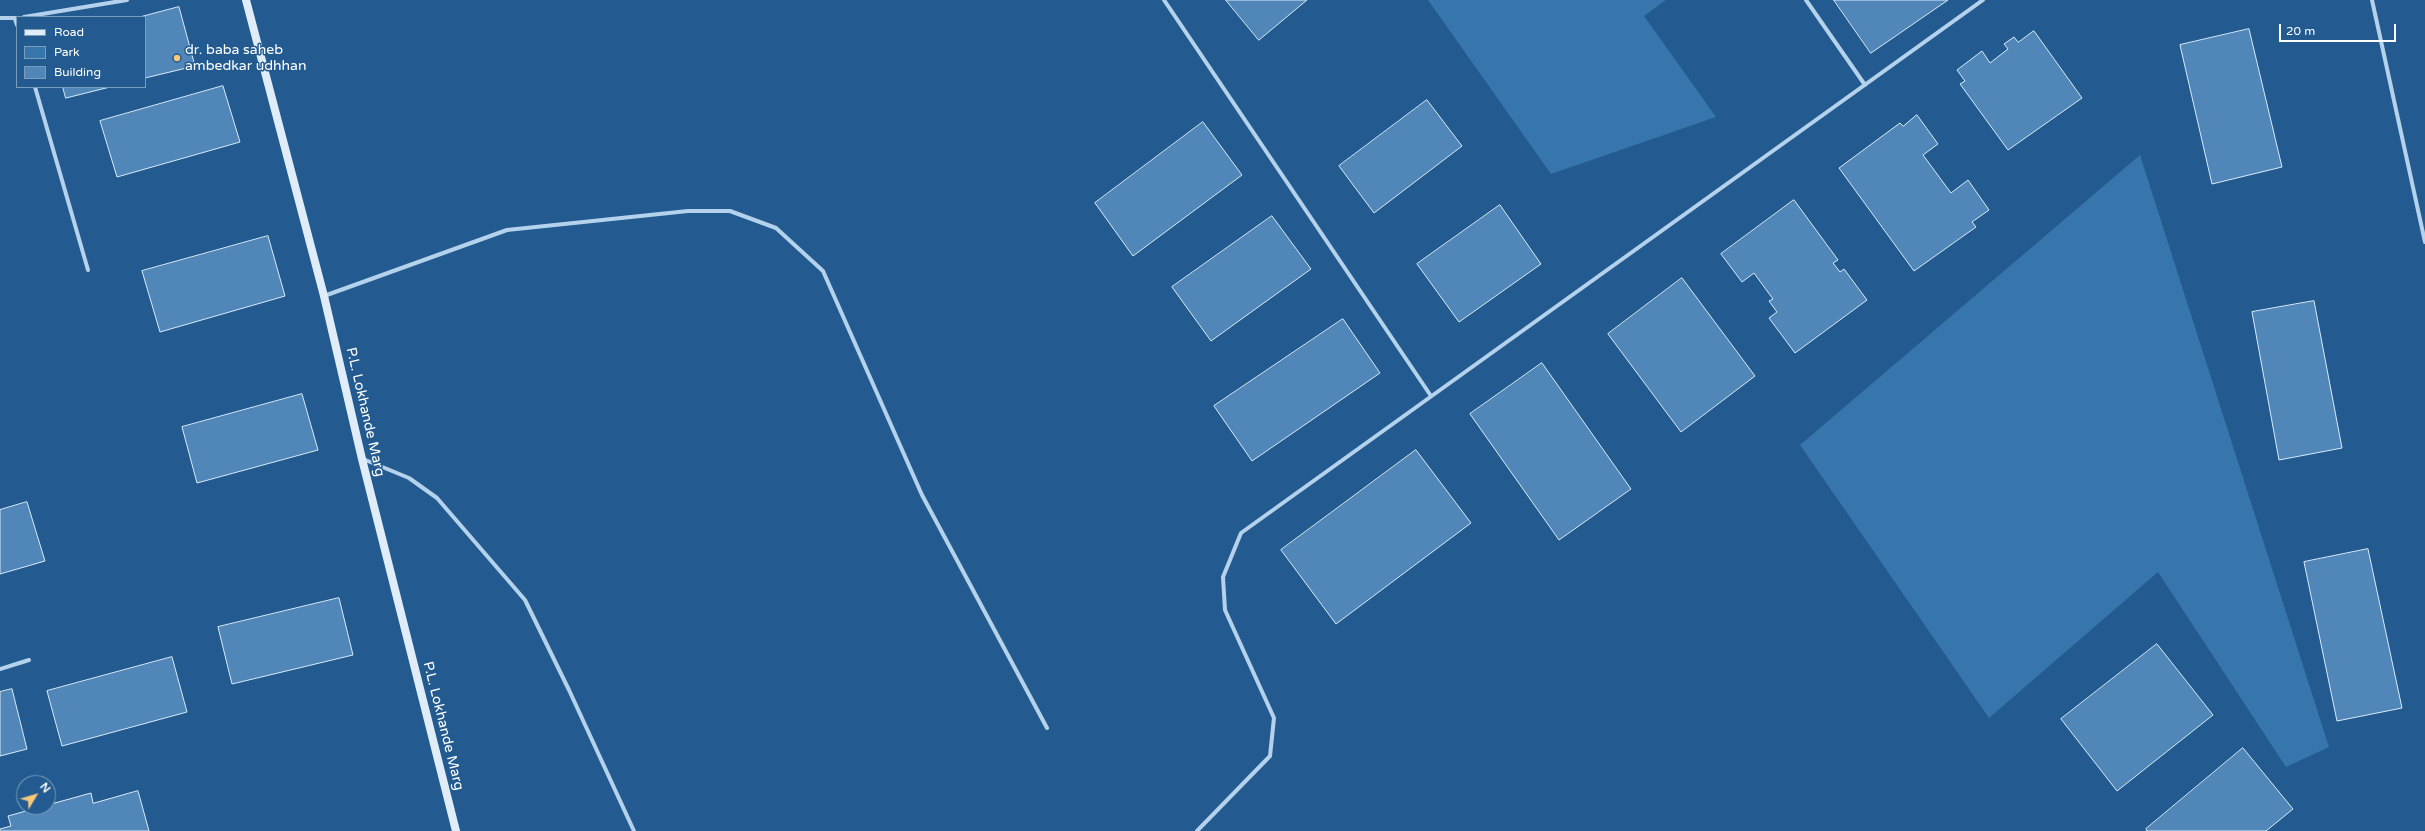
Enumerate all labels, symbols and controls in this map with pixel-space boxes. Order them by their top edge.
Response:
legend [16,16,146,88]
scale bar [2281,16,2398,42]
text: 20 m [2286,24,2315,38]
text: Road [54,25,84,39]
place label: dr. baba saheb ambedkar udhhan [185,42,306,74]
text: Park [54,45,80,59]
marker: dr. baba saheb ambedkar udhhan [172,53,182,63]
text: Building [54,65,101,79]
street label: P.L. Lokhande Marg [342,346,388,478]
street label: P.L. Lokhande Marg [419,660,467,792]
north arrow [16,775,56,815]
text: N [37,780,53,795]

